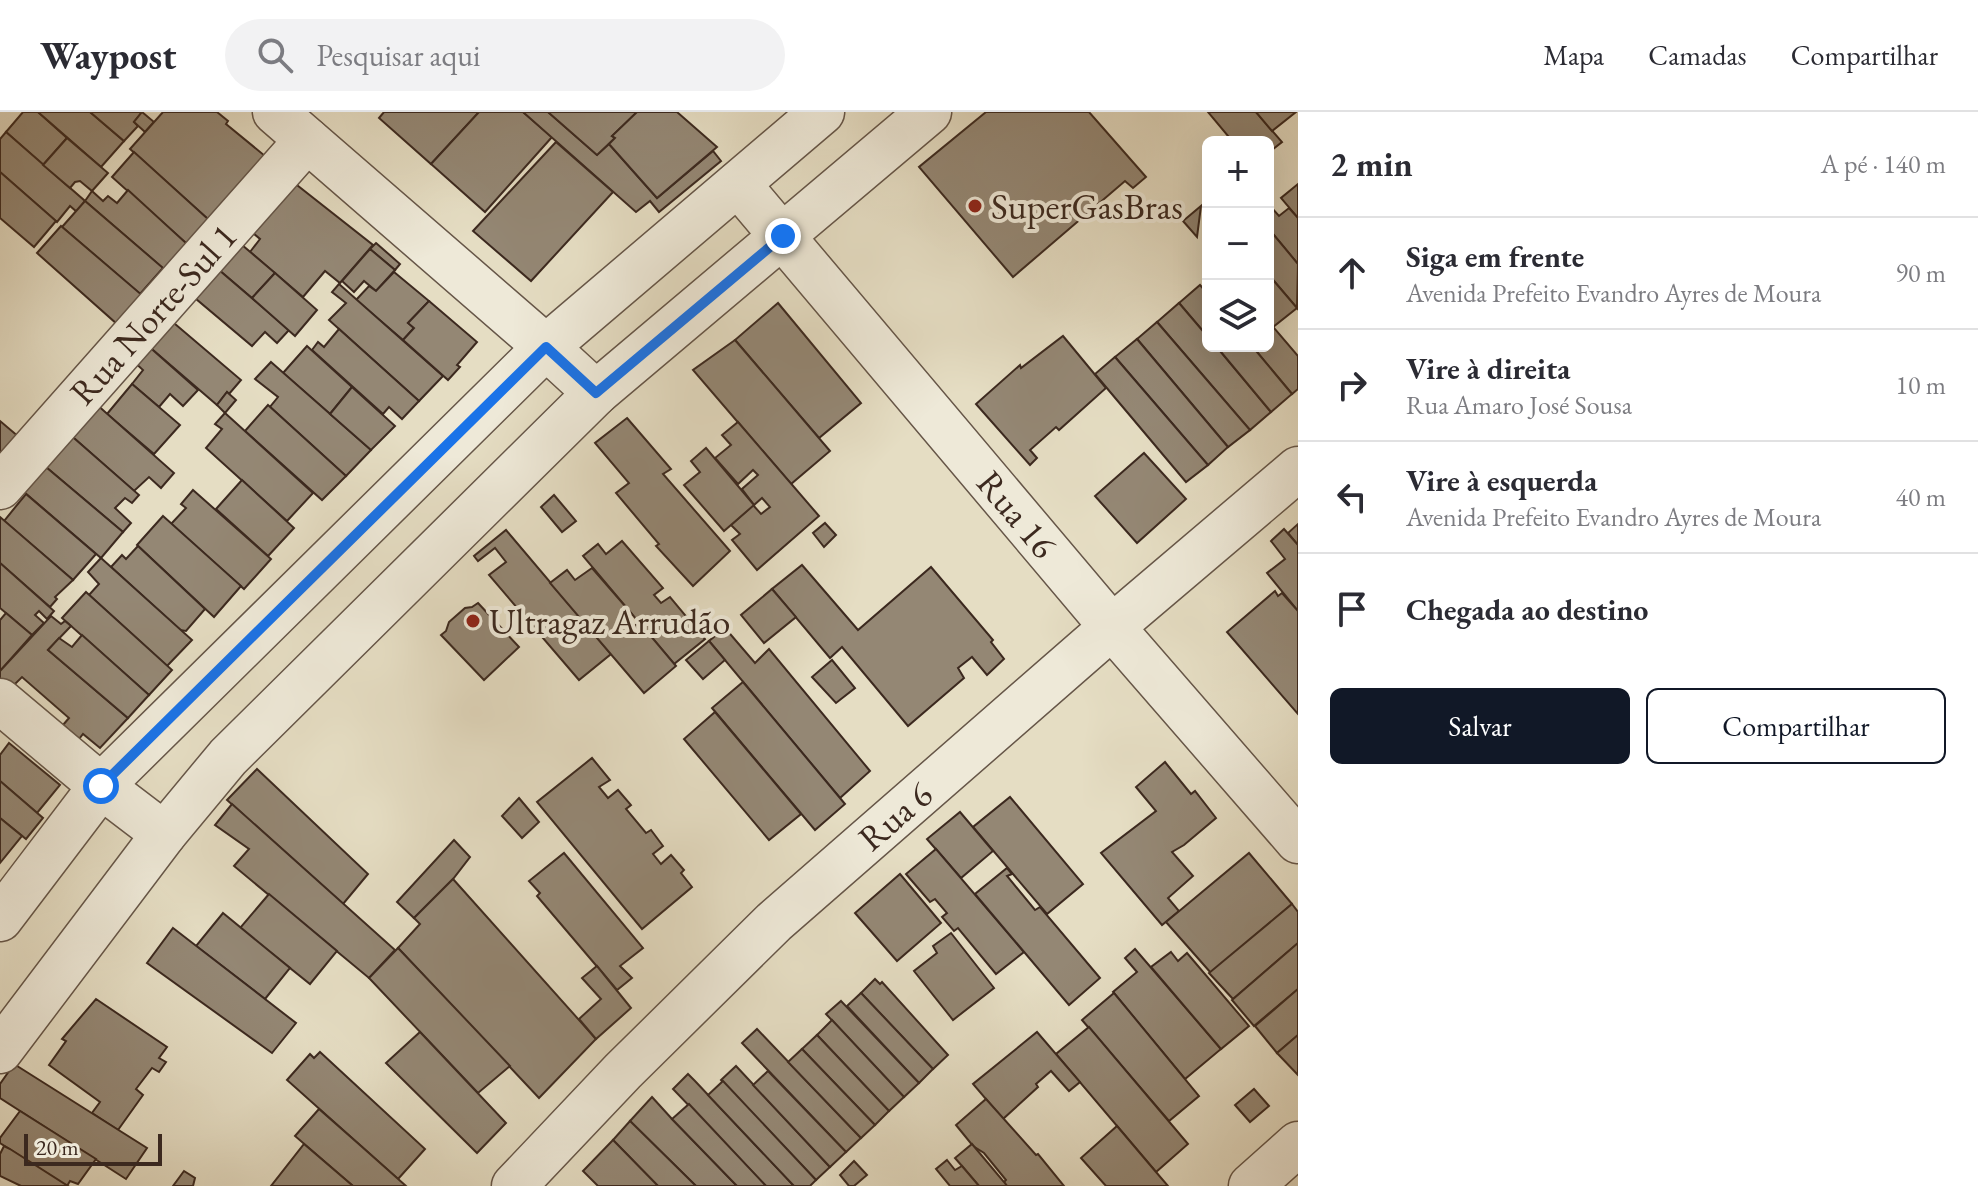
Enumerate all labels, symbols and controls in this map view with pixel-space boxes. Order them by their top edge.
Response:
search box [225,19,785,91]
text: Waypost [40,31,177,80]
icon: search [253,33,297,77]
text: Pesquisar aqui [317,36,480,75]
text: Mapa [1543,37,1604,73]
text: Camadas [1648,37,1747,73]
text: Compartilhar [1791,37,1938,73]
map controls [1202,136,1274,352]
button: + [1202,136,1274,208]
text: 2 min [1330,142,1413,186]
text: A pé · 140 m [1821,147,1946,181]
place label: SuperGasBras [991,183,1183,230]
marker: SuperGasBras [966,197,984,215]
button: − [1202,208,1274,280]
street label: Rua Norte-Sul 1 [59,213,247,415]
route end [765,218,801,254]
text: Siga em frente [1406,237,1584,276]
icon: ahead [1330,251,1374,295]
text: 90 m [1896,256,1946,290]
text: Avenida Prefeito Evandro Ayres de Moura [1406,276,1821,310]
button: layers [1202,280,1274,352]
text: Vire à direita [1406,349,1570,388]
icon: right [1330,363,1374,407]
text: 10 m [1896,368,1946,402]
text: Rua Amaro José Sousa [1406,388,1632,422]
street label: Rua 16 [967,460,1067,568]
text: Vire à esquerda [1406,461,1597,500]
icon: left [1330,475,1374,519]
text: 40 m [1896,480,1946,514]
text: Avenida Prefeito Evandro Ayres de Moura [1406,500,1821,534]
icon: arrive [1330,587,1374,631]
text: Chegada ao destino [1406,590,1648,629]
place label: Ultragaz Arrudão [489,598,730,645]
marker: Ultragaz Arrudão [464,612,482,630]
button: Salvar [1330,688,1630,764]
button: Compartilhar [1646,688,1946,764]
route start [83,768,119,804]
street label: Rua 6 [848,771,942,861]
scale bar [24,1130,162,1166]
text: 20 m [36,1133,79,1162]

